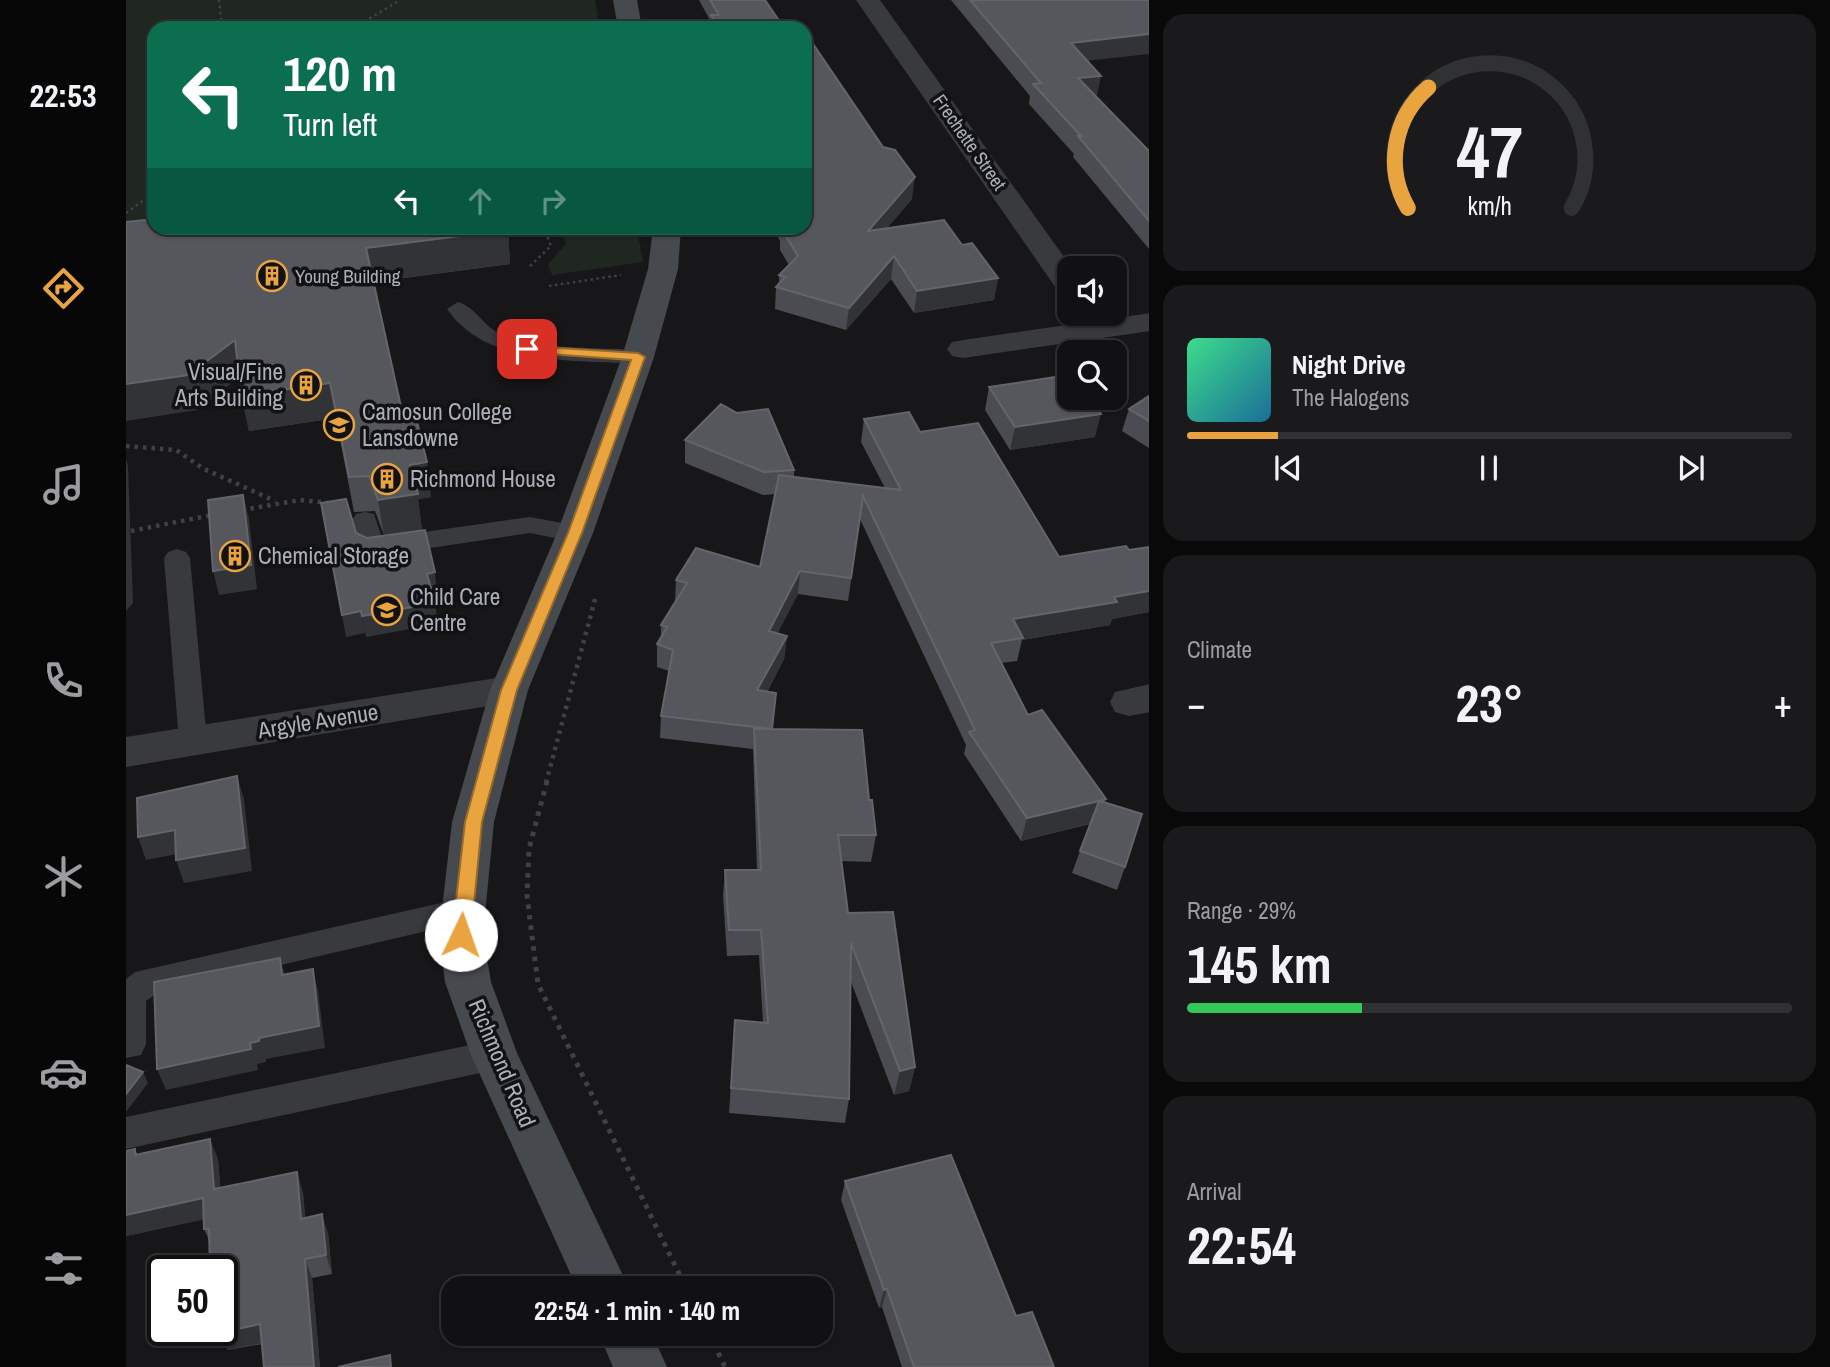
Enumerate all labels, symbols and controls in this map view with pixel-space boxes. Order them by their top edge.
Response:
text: 120 m [283,40,397,106]
icon: left [168,49,259,140]
text: 22:53 [29,74,97,117]
street label: Frechette Street [927,89,1013,196]
text: Turn left [283,103,377,146]
text: 47 [1456,104,1523,202]
icon: left [388,182,426,220]
icon: ahead [461,182,499,220]
icon: right [534,182,572,220]
text: km/h [1467,189,1512,223]
map controls [1057,256,1127,410]
button: sound [1057,256,1127,326]
building icon: Young Building [255,259,289,293]
place label: Young Building [295,263,401,289]
icon: directions [39,264,88,313]
pin [497,319,557,379]
icon: arrive [508,330,546,368]
button: search [1057,340,1127,410]
text: Night Drive [1292,347,1406,382]
place label: Visual/Fine Arts Building [174,356,283,413]
building icon: Visual/Fine Arts Building [289,368,323,402]
text: The Halogens [1292,382,1409,413]
place label: Camosun College Lansdowne [362,396,512,453]
school or university icon: Camosun College Lansdowne [322,408,356,442]
icon: previous [1269,449,1307,487]
icon: pause [1470,449,1508,487]
icon: next [1672,449,1710,487]
icon: music [39,460,88,509]
building icon: Richmond House [370,462,404,496]
place label: Richmond House [410,463,556,494]
building icon: Chemical Storage [218,539,252,573]
place label: Chemical Storage [258,540,409,571]
place label: Child Care Centre [410,581,500,638]
school or university icon: Child Care Centre [370,593,404,627]
text: Climate [1187,634,1252,665]
icon: phone [39,656,88,705]
text: 23° [1455,668,1524,738]
text: − [1187,678,1205,729]
text: + [1774,678,1792,729]
street label: Argyle Avenue [255,696,380,745]
icon: climate [39,852,88,901]
text: Range · 29% [1187,895,1296,926]
position arrow [424,898,498,972]
text: 145 km [1187,929,1332,999]
street label: Richmond Road [462,994,543,1132]
icon: car [39,1048,88,1097]
text: Arrival [1187,1176,1242,1207]
text: 22:54 [1187,1210,1296,1280]
icon: filters [39,1244,88,1293]
speed limit sign: 50 [147,1255,238,1346]
text: 22:54 · 1 min · 140 m [534,1293,740,1328]

